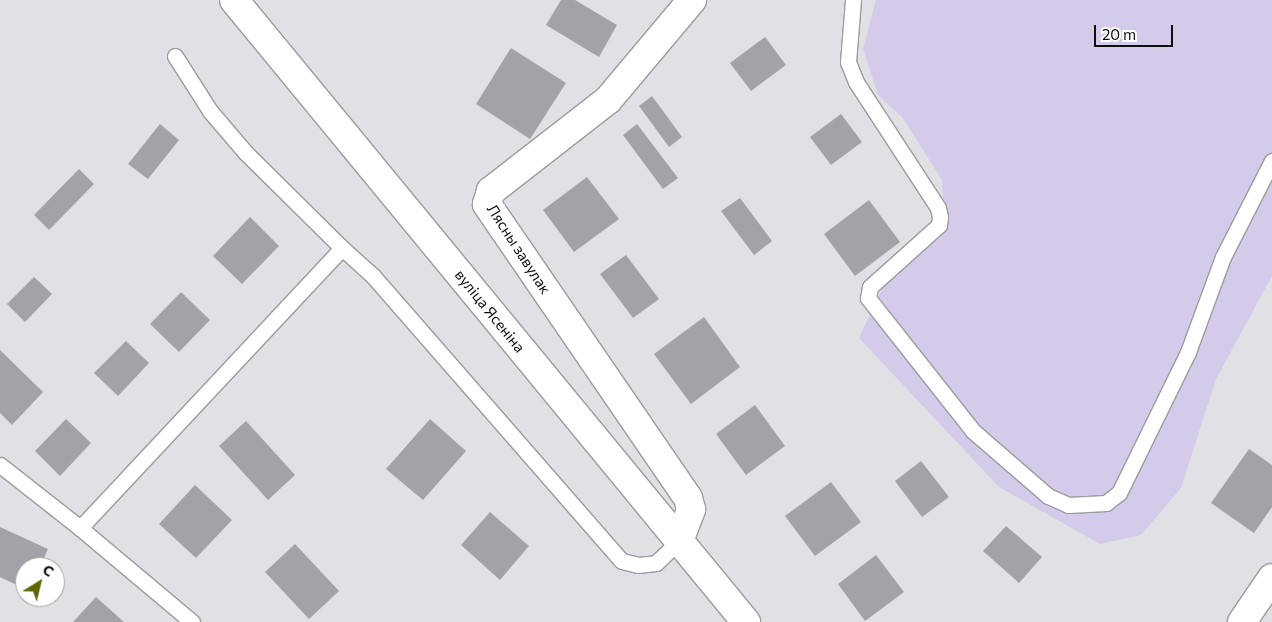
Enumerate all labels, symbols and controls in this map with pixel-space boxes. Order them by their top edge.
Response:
scale bar [1097,15,1176,47]
text: 20 m [1102,25,1136,43]
street label: Лясны завулак [483,201,555,297]
street label: вуліца Ясеніна [451,266,529,356]
north arrow [15,557,65,607]
text: С [40,561,57,580]

